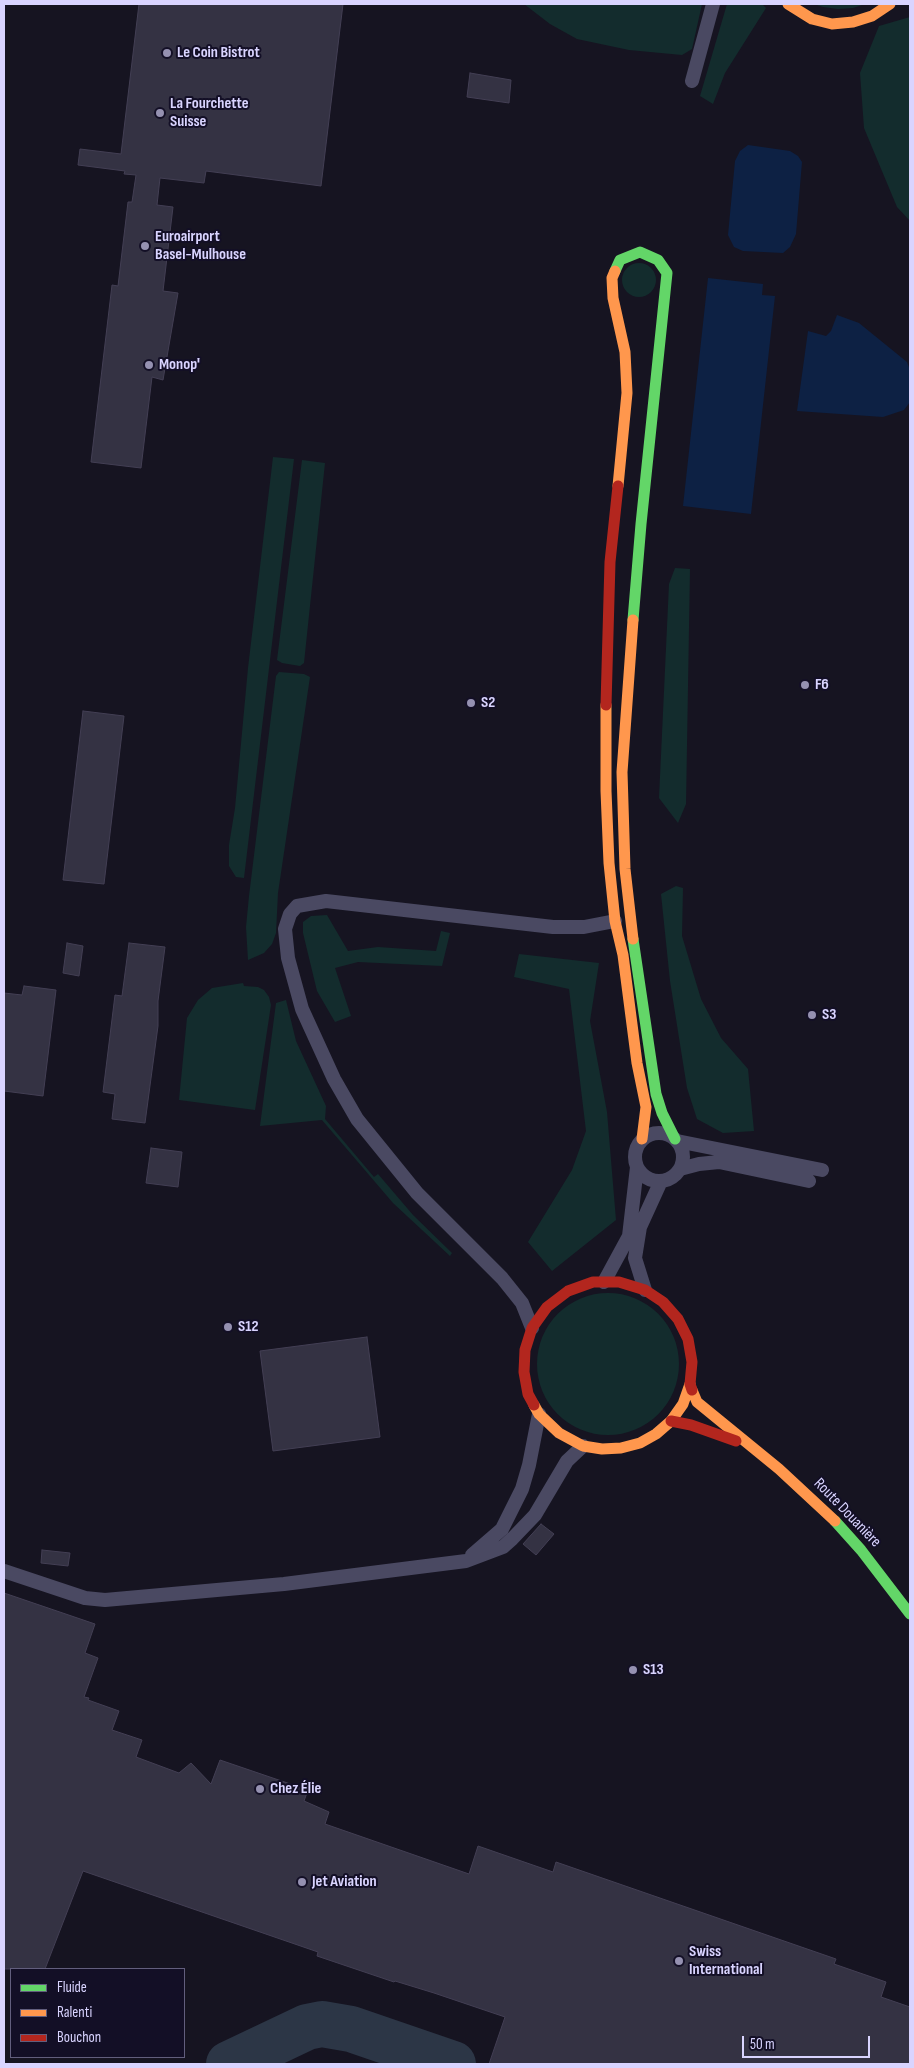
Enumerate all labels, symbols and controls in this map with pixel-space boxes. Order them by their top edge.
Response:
place label: Le Coin Bistrot [177,43,260,63]
marker: Le Coin Bistrot [161,47,173,59]
place label: La Fourchette Suisse [170,94,249,132]
marker: La Fourchette Suisse [154,107,166,119]
place label: Euroairport Basel-Mulhouse [155,227,246,265]
marker: Euroairport Basel-Mulhouse [139,240,151,252]
place label: Monop' [159,355,200,375]
marker: Monop' [143,359,155,371]
place label: F6 [815,675,829,695]
marker: F6 [799,679,811,691]
place label: S2 [481,693,495,713]
marker: S2 [465,697,477,709]
place label: S3 [822,1005,836,1025]
marker: S3 [806,1009,818,1021]
place label: S12 [238,1317,259,1337]
marker: S12 [222,1321,234,1333]
street label: Route Douanière [809,1474,885,1552]
place label: S13 [643,1660,664,1680]
marker: S13 [627,1664,639,1676]
place label: Chez Élie [270,1779,321,1799]
marker: Chez Élie [254,1783,266,1795]
place label: Jet Aviation [312,1872,377,1892]
marker: Jet Aviation [296,1876,308,1888]
place label: Swiss International [689,1942,763,1980]
marker: Swiss International [673,1955,685,1967]
legend [10,1968,185,2058]
text: Fluide [57,1978,87,1997]
text: Ralenti [57,2003,92,2022]
scale bar [744,2026,872,2058]
text: Bouchon [57,2028,101,2047]
text: 50 m [750,2035,775,2054]

